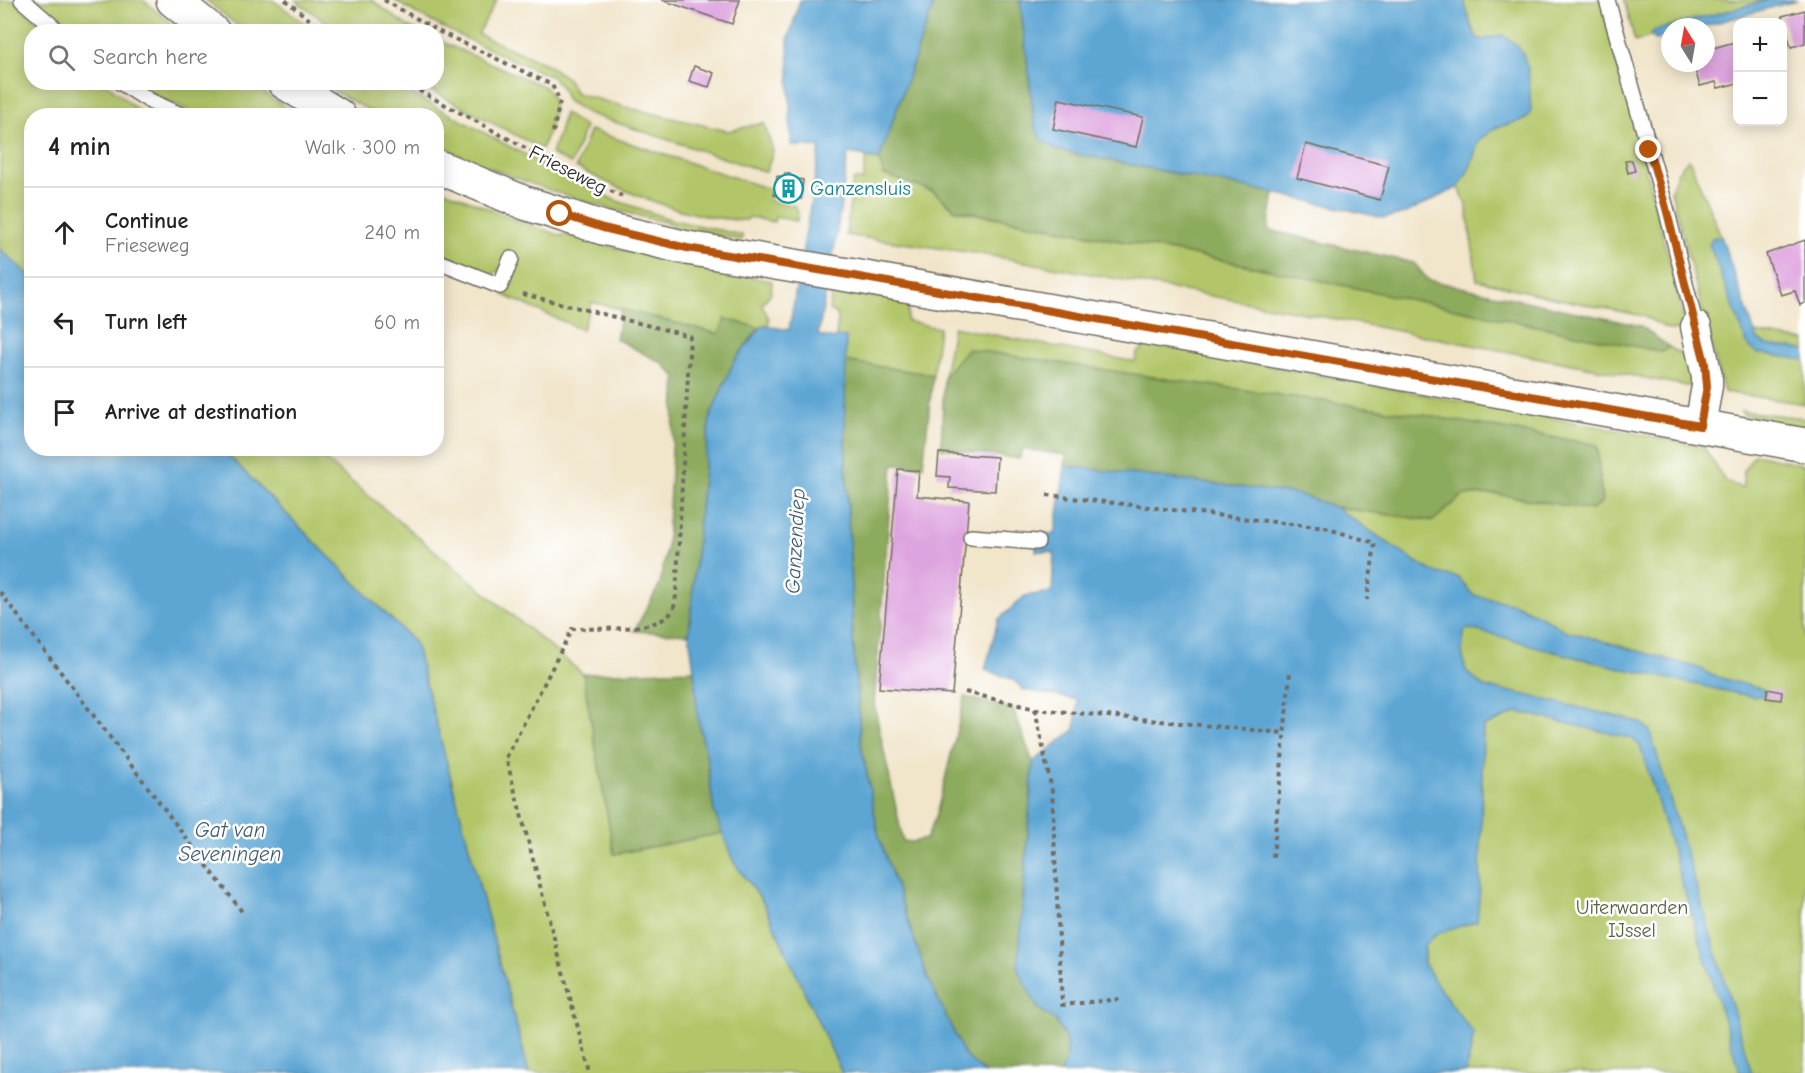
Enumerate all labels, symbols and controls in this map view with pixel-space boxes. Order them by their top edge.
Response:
north arrow [1661,18,1715,72]
map controls [1733,18,1787,126]
button: + [1733,18,1787,72]
search box [24,24,444,90]
icon: search [45,41,78,74]
text: Search here [93,44,208,70]
button: − [1733,72,1787,126]
text: 4 min [48,132,111,162]
text: Walk · 300 m [305,136,420,159]
route end [1635,136,1661,162]
street label: Frieseweg [525,141,611,199]
building icon: Ganzensluis [773,172,805,204]
place label: Ganzensluis [810,177,911,200]
route start [546,200,572,226]
text: Continue [105,208,188,234]
icon: ahead [48,216,81,249]
text: 240 m [365,221,420,244]
text: Frieseweg [105,234,190,257]
icon: left [48,306,81,339]
text: Turn left [105,309,187,335]
text: 60 m [374,311,420,334]
icon: arrive [48,396,81,429]
text: Arrive at destination [105,399,297,425]
water label: Ganzendiep [780,487,810,595]
water label: Gat van Seveningen [179,818,281,866]
park label: Uiterwaarden IJssel [1576,896,1688,942]

